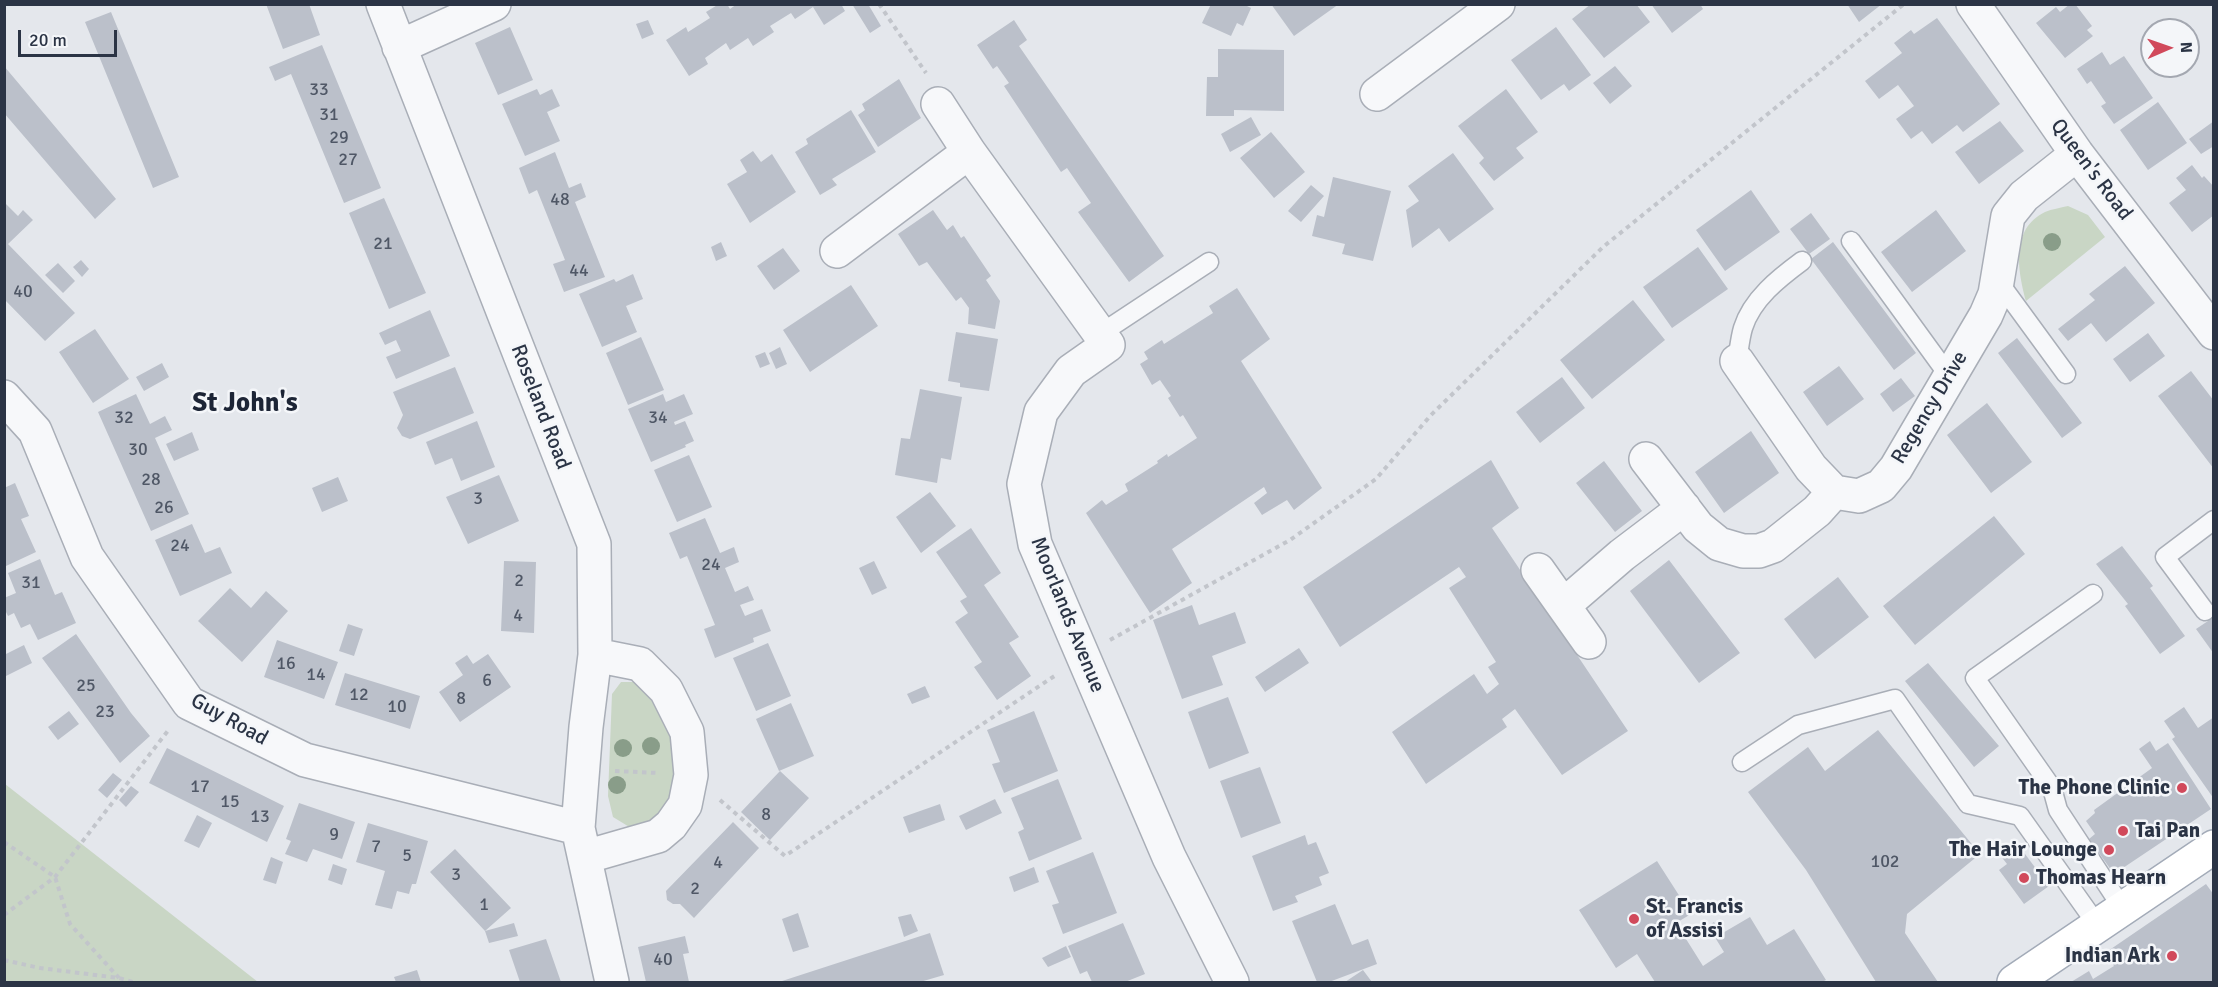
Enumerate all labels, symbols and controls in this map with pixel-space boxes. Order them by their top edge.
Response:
scale bar [21,18,120,56]
north arrow [2140,18,2200,78]
text: 20 m [29,29,67,51]
text: N [2176,42,2196,53]
house number: 33 [309,79,329,101]
house number: 31 [319,104,339,126]
street label: Queen's Road [2045,114,2137,226]
house number: 29 [329,127,349,149]
house number: 27 [338,149,358,171]
house number: 48 [550,189,570,211]
house number: 21 [373,233,393,255]
house number: 44 [569,260,589,282]
house number: 40 [13,281,33,303]
street label: Roseland Road [505,341,575,473]
street label: Regency Drive [1886,347,1974,469]
district label: St John's [192,388,298,420]
house number: 32 [114,407,134,429]
house number: 34 [648,407,668,429]
house number: 30 [128,439,148,461]
house number: 28 [141,469,161,491]
house number: 3 [473,488,483,510]
house number: 26 [154,497,174,519]
street label: Moorlands Avenue [1024,534,1110,696]
house number: 24 [170,535,190,557]
house number: 24 [701,554,721,576]
house number: 2 [514,570,524,592]
house number: 31 [21,572,41,594]
house number: 4 [513,605,523,627]
house number: 16 [276,653,296,675]
house number: 14 [306,664,326,686]
house number: 6 [482,670,492,692]
house number: 25 [76,675,96,697]
house number: 12 [349,684,369,706]
house number: 8 [456,688,466,710]
street label: Guy Road [186,689,272,751]
house number: 10 [387,696,407,718]
house number: 23 [95,701,115,723]
place label: The Phone Clinic [2019,775,2170,801]
house number: 17 [190,776,210,798]
marker: The Phone Clinic [2175,781,2189,795]
house number: 15 [220,791,240,813]
house number: 8 [761,804,771,826]
house number: 13 [250,806,270,828]
place label: Tai Pan [2135,818,2200,844]
house number: 9 [329,824,339,846]
marker: Tai Pan [2116,824,2130,838]
house number: 7 [371,836,381,858]
place label: The Hair Lounge [1949,837,2097,863]
marker: The Hair Lounge [2102,843,2116,857]
house number: 5 [402,845,412,867]
house number: 102 [1870,851,1900,873]
house number: 4 [713,852,723,874]
house number: 3 [451,864,461,886]
place label: Thomas Hearn [2036,865,2166,891]
marker: Thomas Hearn [2017,871,2031,885]
house number: 2 [690,878,700,900]
house number: 1 [479,894,489,916]
place label: St. Francis of Assisi [1646,894,1743,944]
marker: St. Francis of Assisi [1627,912,1641,926]
place label: Indian Ark [2065,943,2160,969]
house number: 40 [653,949,673,971]
marker: Indian Ark [2165,949,2179,963]

